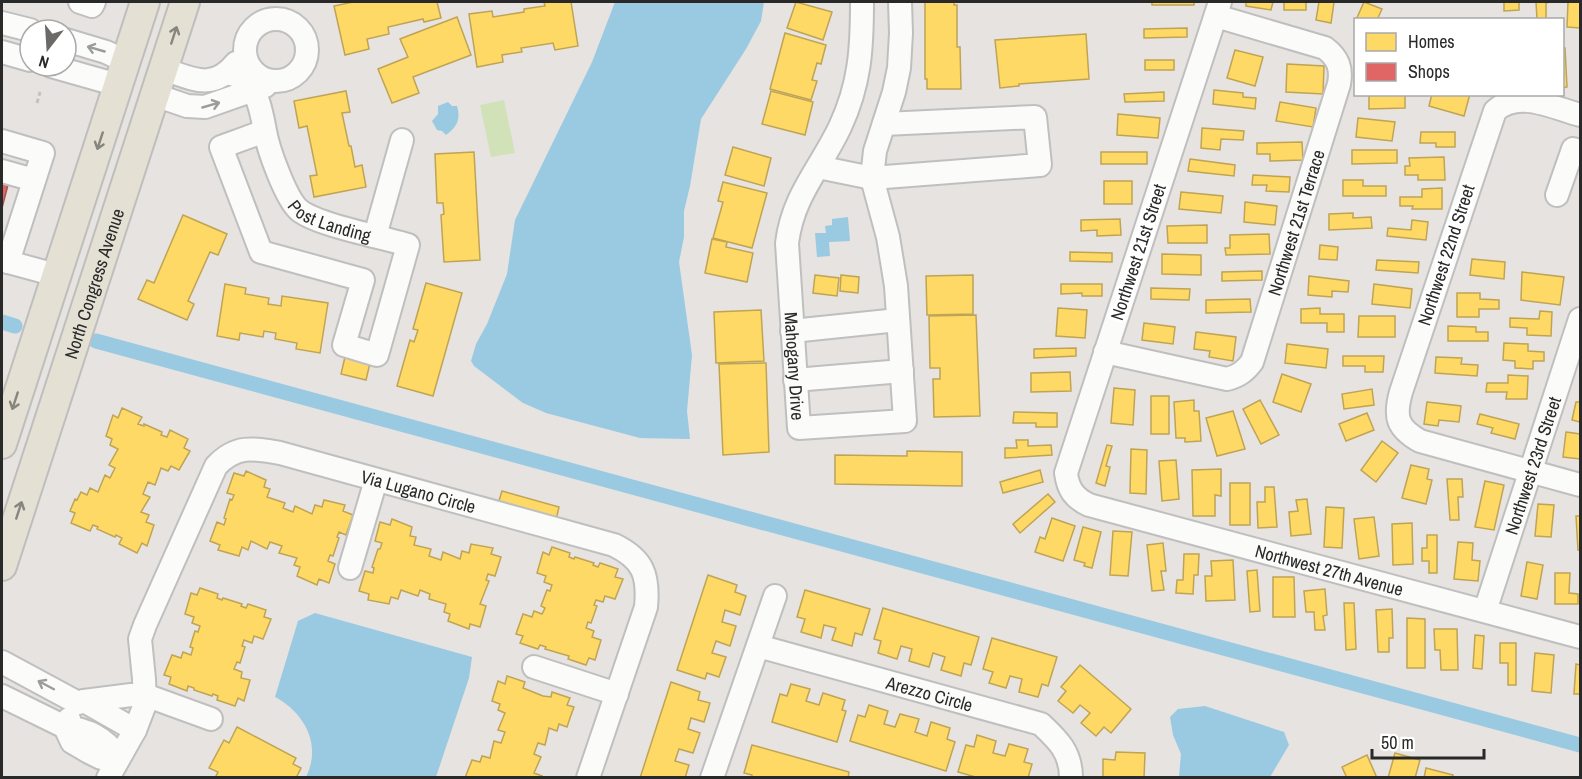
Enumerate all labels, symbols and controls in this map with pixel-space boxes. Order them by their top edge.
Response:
north arrow [18,18,78,78]
legend [1354,18,1564,96]
one-way arrow [169,26,180,45]
text: Homes [1408,29,1455,54]
one-way arrow [87,43,106,54]
text: N [36,50,51,74]
text: Shops [1408,59,1450,84]
one-way arrow [201,98,220,110]
one-way arrow [93,131,104,150]
street label: Northwest 21st Terrace [1261,146,1330,299]
street label: Northwest 21st Street [1104,181,1172,323]
street label: Northwest 22nd Street [1411,181,1481,329]
street label: Post Landing [282,194,375,248]
street label: North Congress Avenue [58,205,130,362]
street label: Mahogany Drive [779,311,811,421]
one-way arrow [9,391,20,410]
street label: Northwest 23rd Street [1498,393,1566,538]
street label: Via Lugano Circle [358,463,479,519]
one-way arrow [15,501,26,520]
street label: Northwest 27th Avenue [1253,538,1406,602]
street label: Arezzo Circle [883,669,976,717]
one-way arrow [37,679,55,690]
scale bar [1372,722,1484,760]
text: 50 m [1381,730,1414,755]

